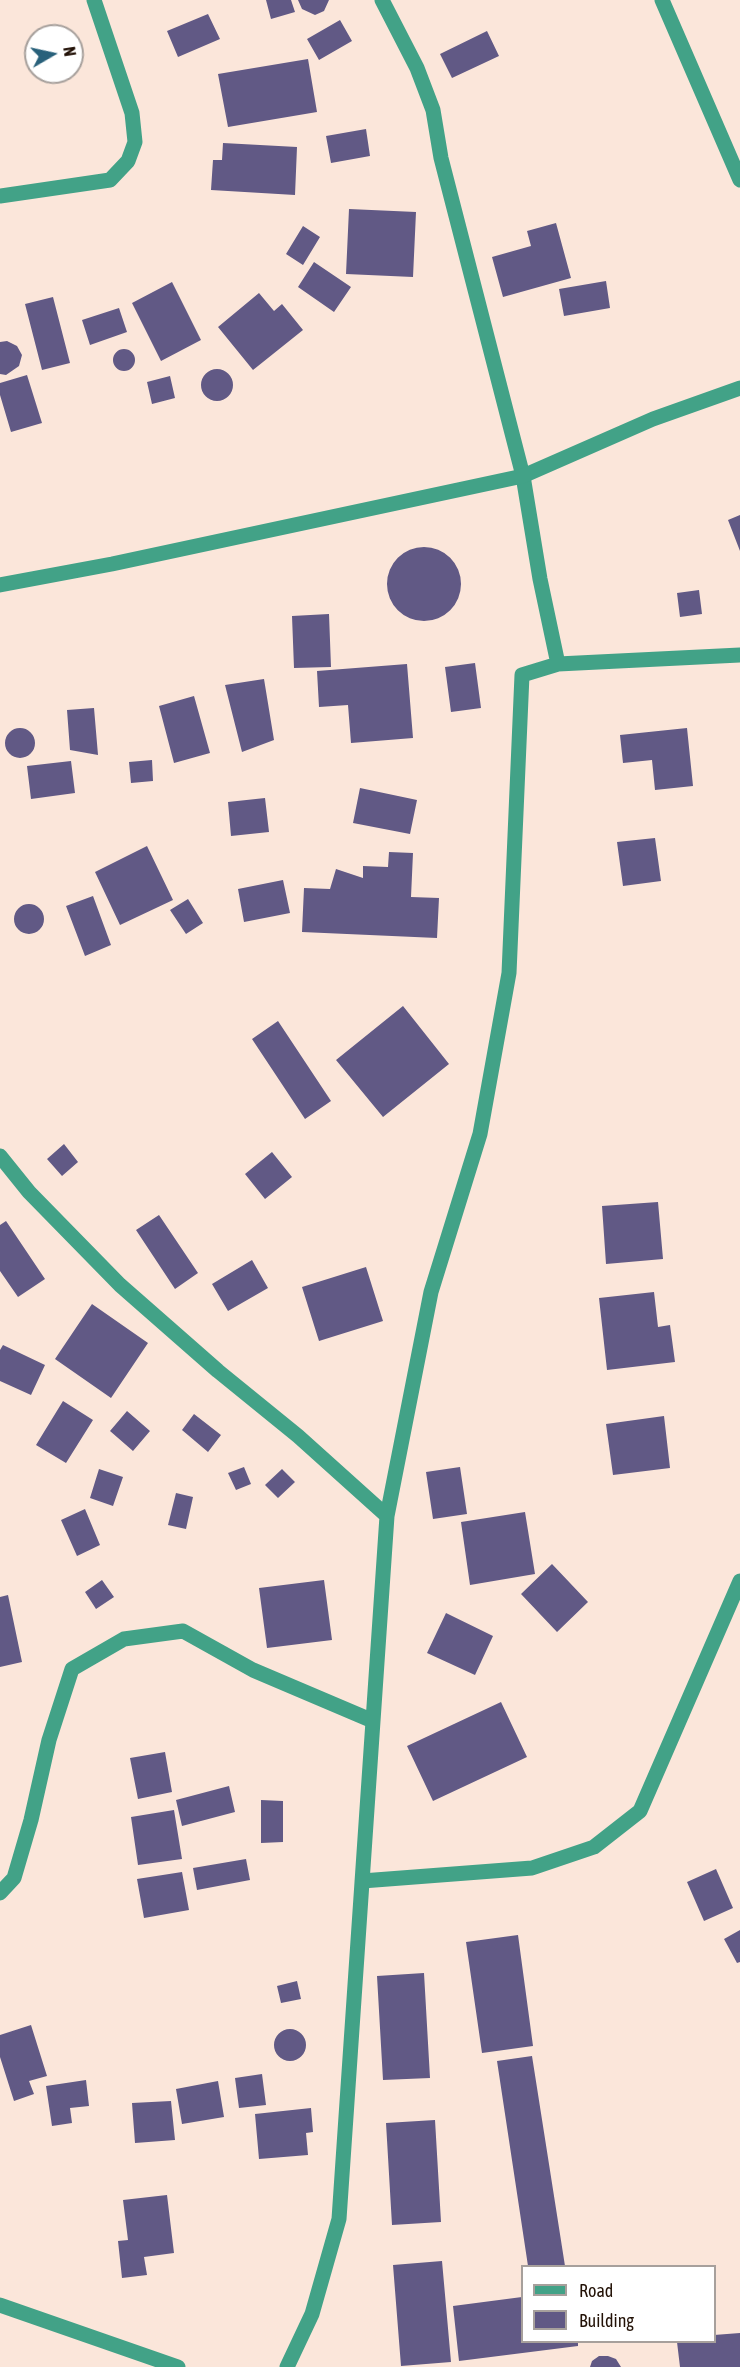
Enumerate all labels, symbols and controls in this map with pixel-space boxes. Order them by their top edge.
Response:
north arrow [24,24,84,84]
text: N [60,45,79,58]
legend [521,2265,716,2343]
text: Road [579,2280,613,2301]
text: Building [579,2310,634,2331]

